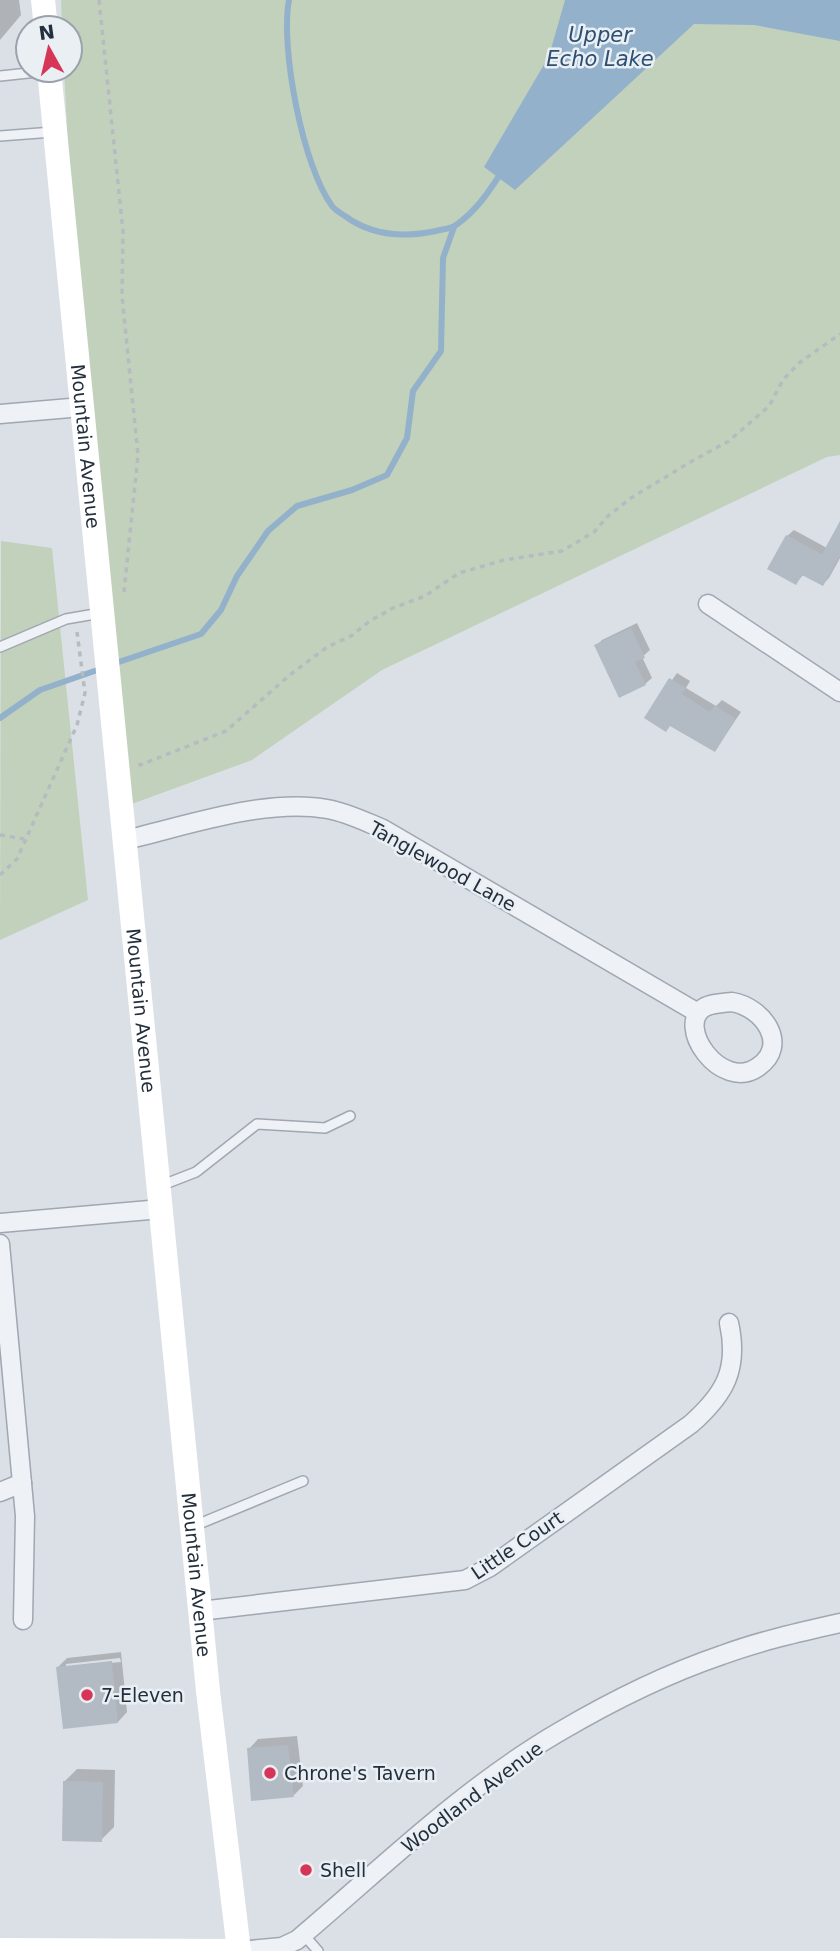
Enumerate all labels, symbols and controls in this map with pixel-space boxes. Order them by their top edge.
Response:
north arrow [14,14,84,84]
text: N [37,20,56,44]
water label: Upper Echo Lake [546,23,654,71]
street label: Mountain Avenue [67,363,105,529]
street label: Tanglewood Lane [365,816,520,915]
street label: Mountain Avenue [122,927,160,1094]
street label: Mountain Avenue [178,1491,216,1658]
street label: Little Court [467,1506,567,1584]
place label: 7-Eleven [101,1684,184,1706]
marker: 7-Eleven [79,1687,95,1703]
street label: Woodland Avenue [397,1737,547,1857]
place label: Chrone's Tavern [284,1762,436,1784]
marker: Chrone's Tavern [262,1765,278,1781]
place label: Shell [320,1859,366,1881]
marker: Shell [298,1862,314,1878]

